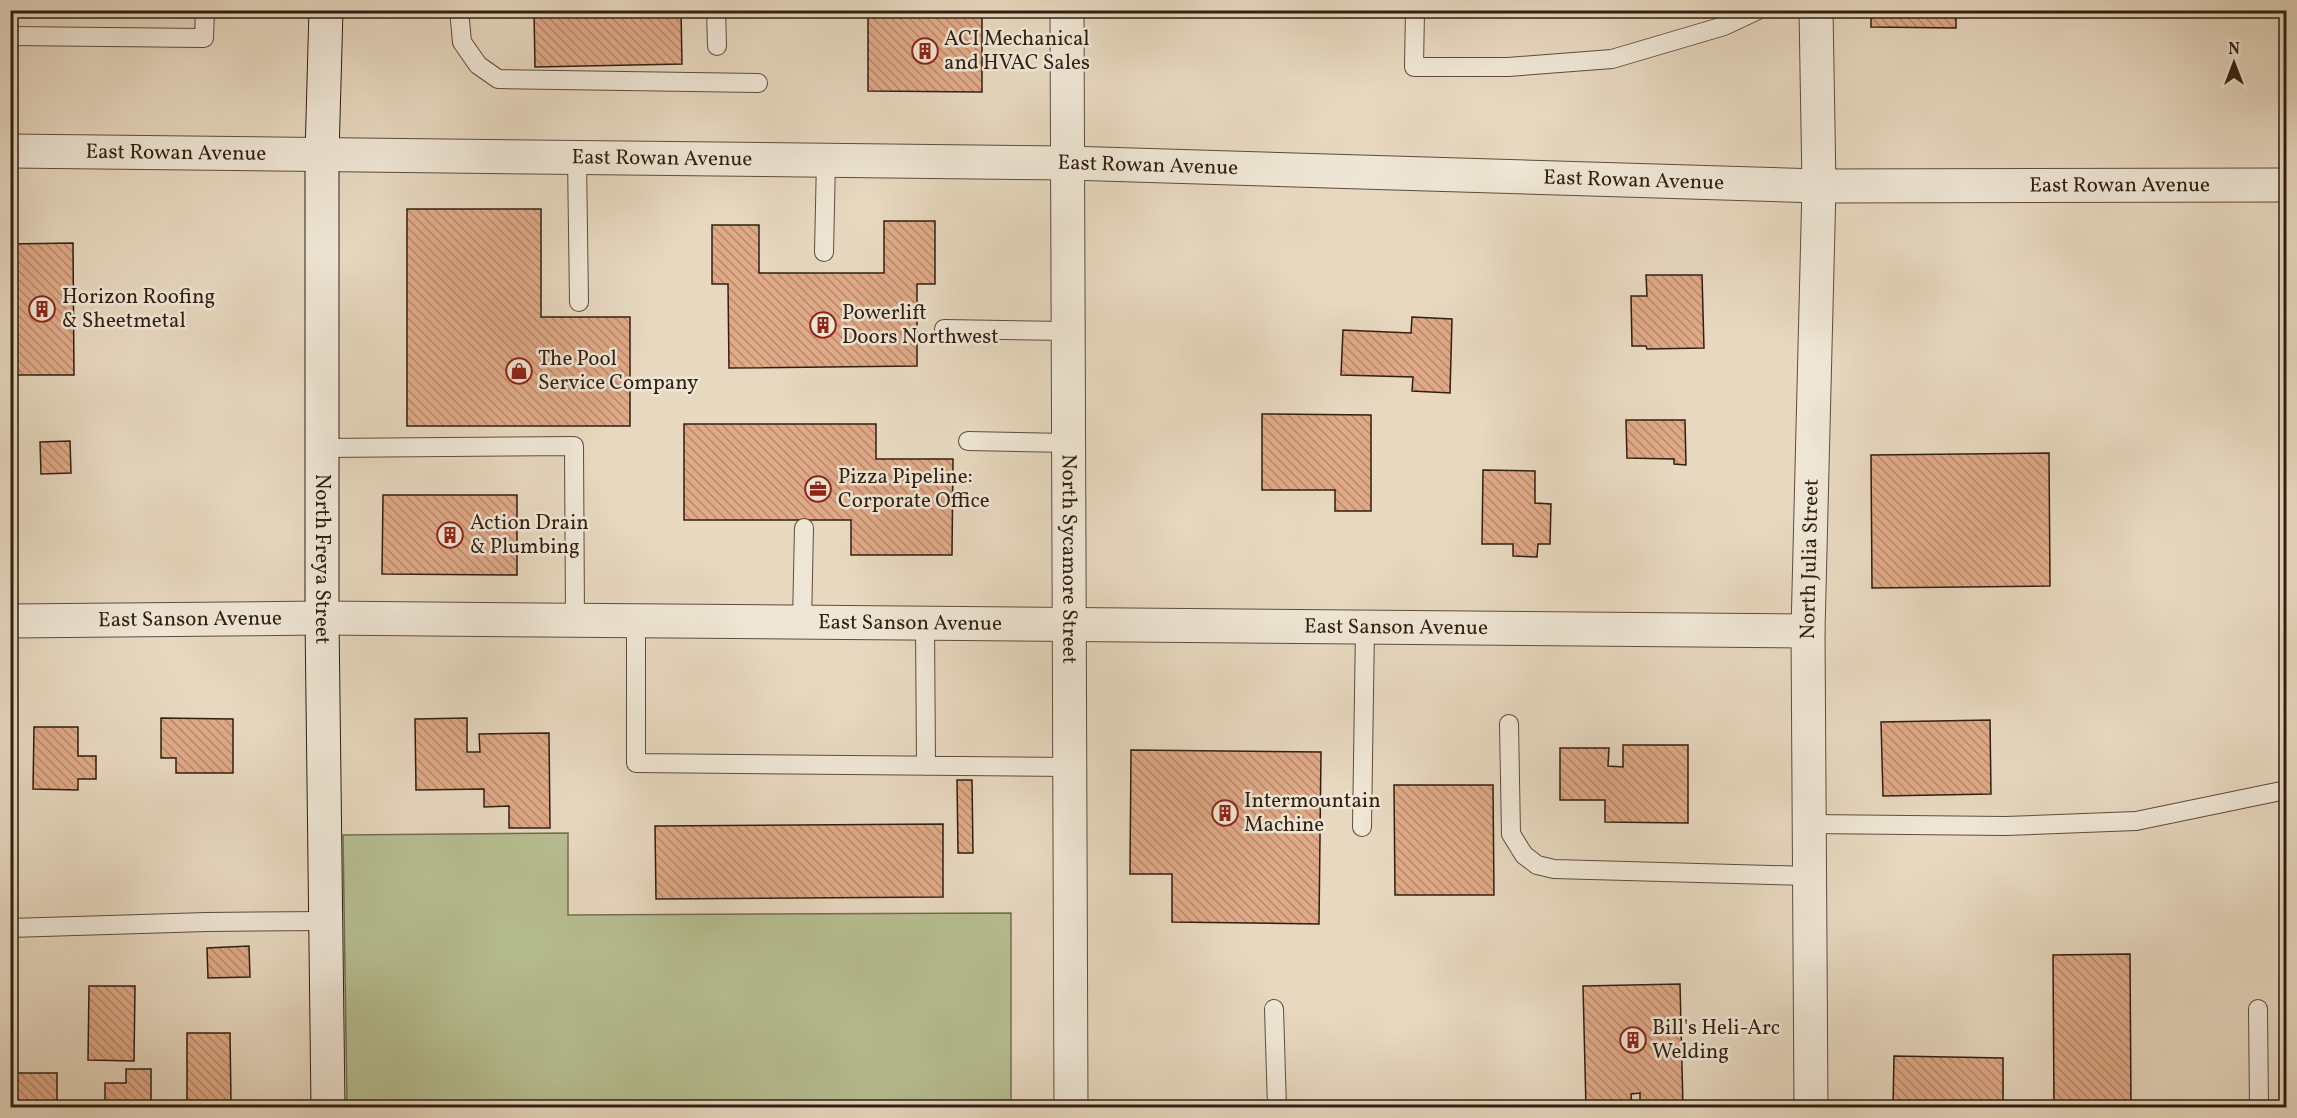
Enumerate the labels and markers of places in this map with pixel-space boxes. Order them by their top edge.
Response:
place label: ACI Mechanical and HVAC Sales [944,25,1090,78]
building icon: ACI Mechanical and HVAC Sales [910,36,940,66]
place label: Horizon Roofing & Sheetmetal [62,283,215,336]
building icon: Horizon Roofing & Sheetmetal [27,294,57,324]
place label: Powerlift Doors Northwest [842,299,999,352]
building icon: Powerlift Doors Northwest [808,310,838,340]
place label: The Pool Service Company [538,345,699,398]
shop icon: The Pool Service Company [504,356,534,386]
place label: Pizza Pipeline: Corporate Office [838,463,990,516]
office icon: Pizza Pipeline: Corporate Office [803,474,833,504]
place label: Action Drain & Plumbing [470,509,589,562]
building icon: Action Drain & Plumbing [435,520,465,550]
place label: Intermountain Machine [1244,787,1381,840]
building icon: Intermountain Machine [1210,798,1240,828]
place label: Bill's Heli-Arc Welding [1652,1014,1780,1067]
building icon: Bill's Heli-Arc Welding [1618,1025,1648,1055]

